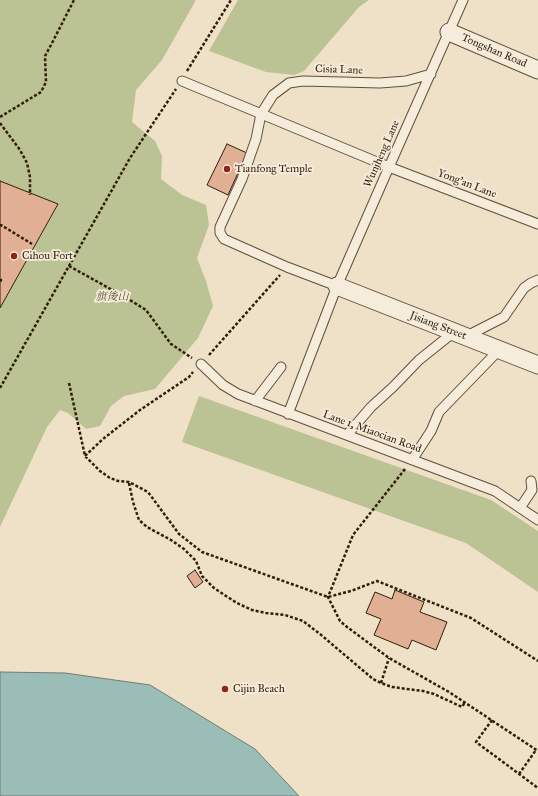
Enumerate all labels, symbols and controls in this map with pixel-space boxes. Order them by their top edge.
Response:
street label: Tongshan Road [459,31,529,71]
street label: Cisia Lane [315,63,363,77]
street label: Wunjheng Lane [361,118,403,190]
place label: Tianfong Temple [235,162,312,176]
marker: Tianfong Temple [222,164,232,174]
street label: Yong'an Lane [436,167,498,201]
place label: Cihou Fort [22,249,73,263]
marker: Cihou Fort [9,251,19,261]
park label: 旗後山 [96,290,128,304]
street label: Jisiang Street [408,309,468,343]
street label: Lane 1, Miaocian Road [321,408,423,456]
place label: Cijin Beach [233,682,285,696]
marker: Cijin Beach [220,684,230,694]

